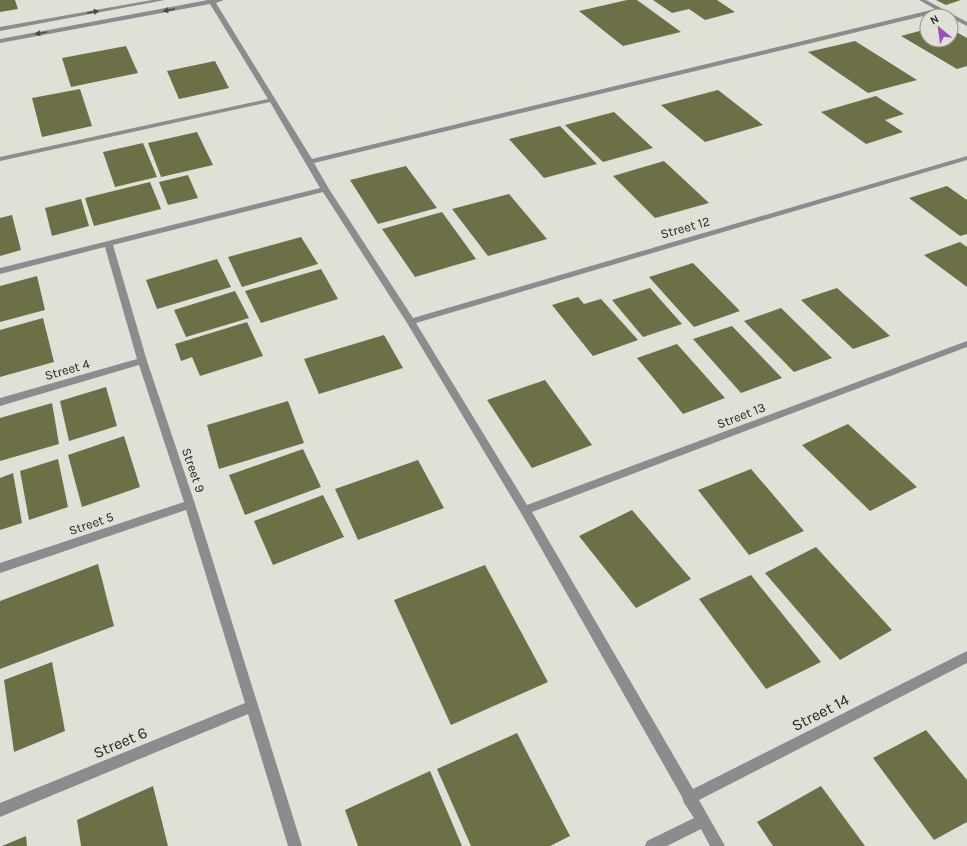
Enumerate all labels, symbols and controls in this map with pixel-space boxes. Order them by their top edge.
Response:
one-way arrow [163,7,175,13]
north arrow [919,8,959,48]
one-way arrow [87,9,100,15]
text: N [928,12,941,27]
one-way arrow [35,31,47,37]
street label: Street 12 [659,213,712,242]
street label: Street 4 [43,356,91,383]
street label: Street 13 [715,399,768,432]
street label: Street 9 [179,446,208,495]
street label: Street 5 [67,509,115,538]
street label: Street 14 [788,690,852,735]
street label: Street 6 [90,723,150,762]

